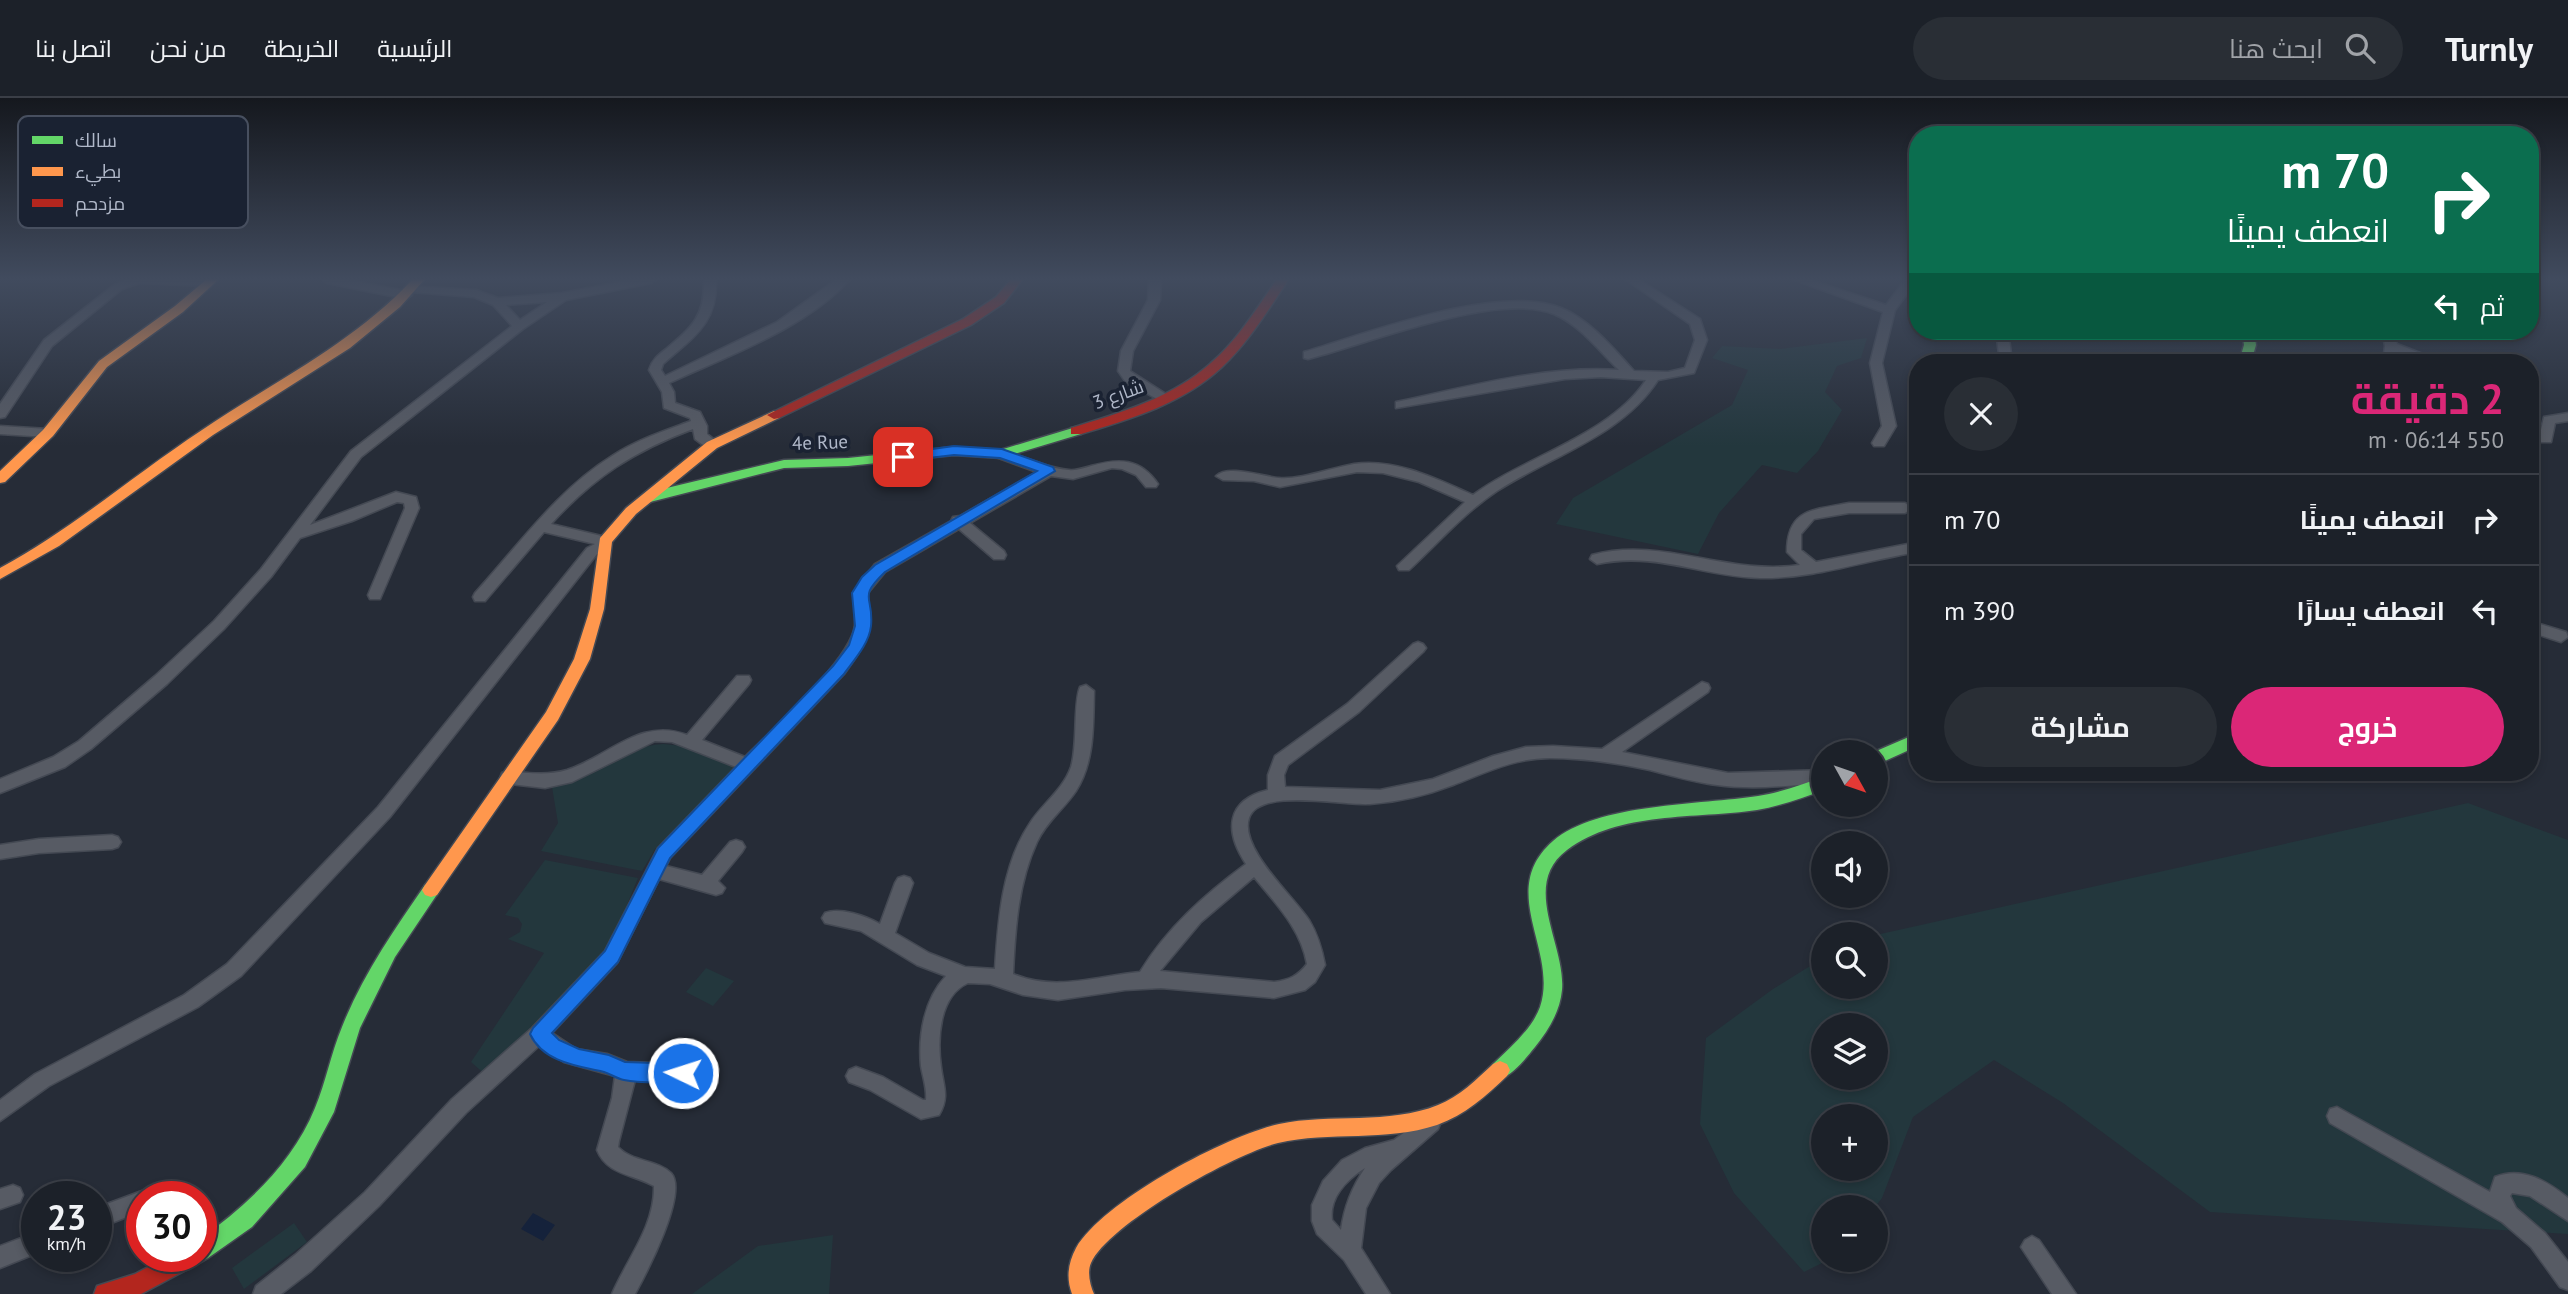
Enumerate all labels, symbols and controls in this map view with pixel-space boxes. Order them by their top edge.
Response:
search box [1913,17,2403,80]
text: Turnly [2445,27,2533,70]
icon: search [2341,29,2379,67]
text: ابحث هنا [2229,32,2323,65]
text: اتصل بنا [35,33,112,64]
text: من نحن [150,33,226,64]
text: الخريطة [264,33,339,64]
text: الرئيسية [377,33,453,64]
legend [18,116,248,228]
text: سالك [75,128,117,152]
text: 70 m [2282,138,2389,202]
icon: right [2413,154,2504,245]
text: بطيء [75,159,121,186]
text: مزدحم [75,191,125,217]
text: انعطف يمينًا [2227,209,2389,251]
icon: left [2428,287,2466,325]
text: ثم [2480,290,2504,323]
text: 2 دقيقة [2351,371,2504,426]
street label: شارع 3 [1089,374,1147,416]
button: close [1944,377,2018,451]
text: 550 m · 06:14 [2368,425,2504,454]
pin [873,427,933,487]
street label: 4e Rue [792,429,848,455]
icon: arrive [884,438,922,476]
icon: right [2466,501,2504,539]
text: 70 m [1944,503,2000,536]
text: انعطف يمينًا [2300,503,2445,536]
icon: left [2466,592,2504,630]
text: 390 m [1944,594,2015,627]
text: انعطف يسارًا [2297,594,2445,627]
button: مشاركة [1944,687,2217,767]
button: خروج [2231,687,2504,767]
north arrow [1811,740,1888,817]
map controls [1811,740,1888,1272]
button: sound [1811,831,1888,908]
button: search [1811,922,1888,999]
button: layers [1811,1013,1888,1090]
position arrow [646,1036,720,1110]
button: + [1811,1104,1888,1181]
speed limit sign: 30 [126,1181,217,1272]
text: 23 [47,1194,86,1240]
button: − [1811,1195,1888,1272]
text: km/h [47,1232,86,1255]

